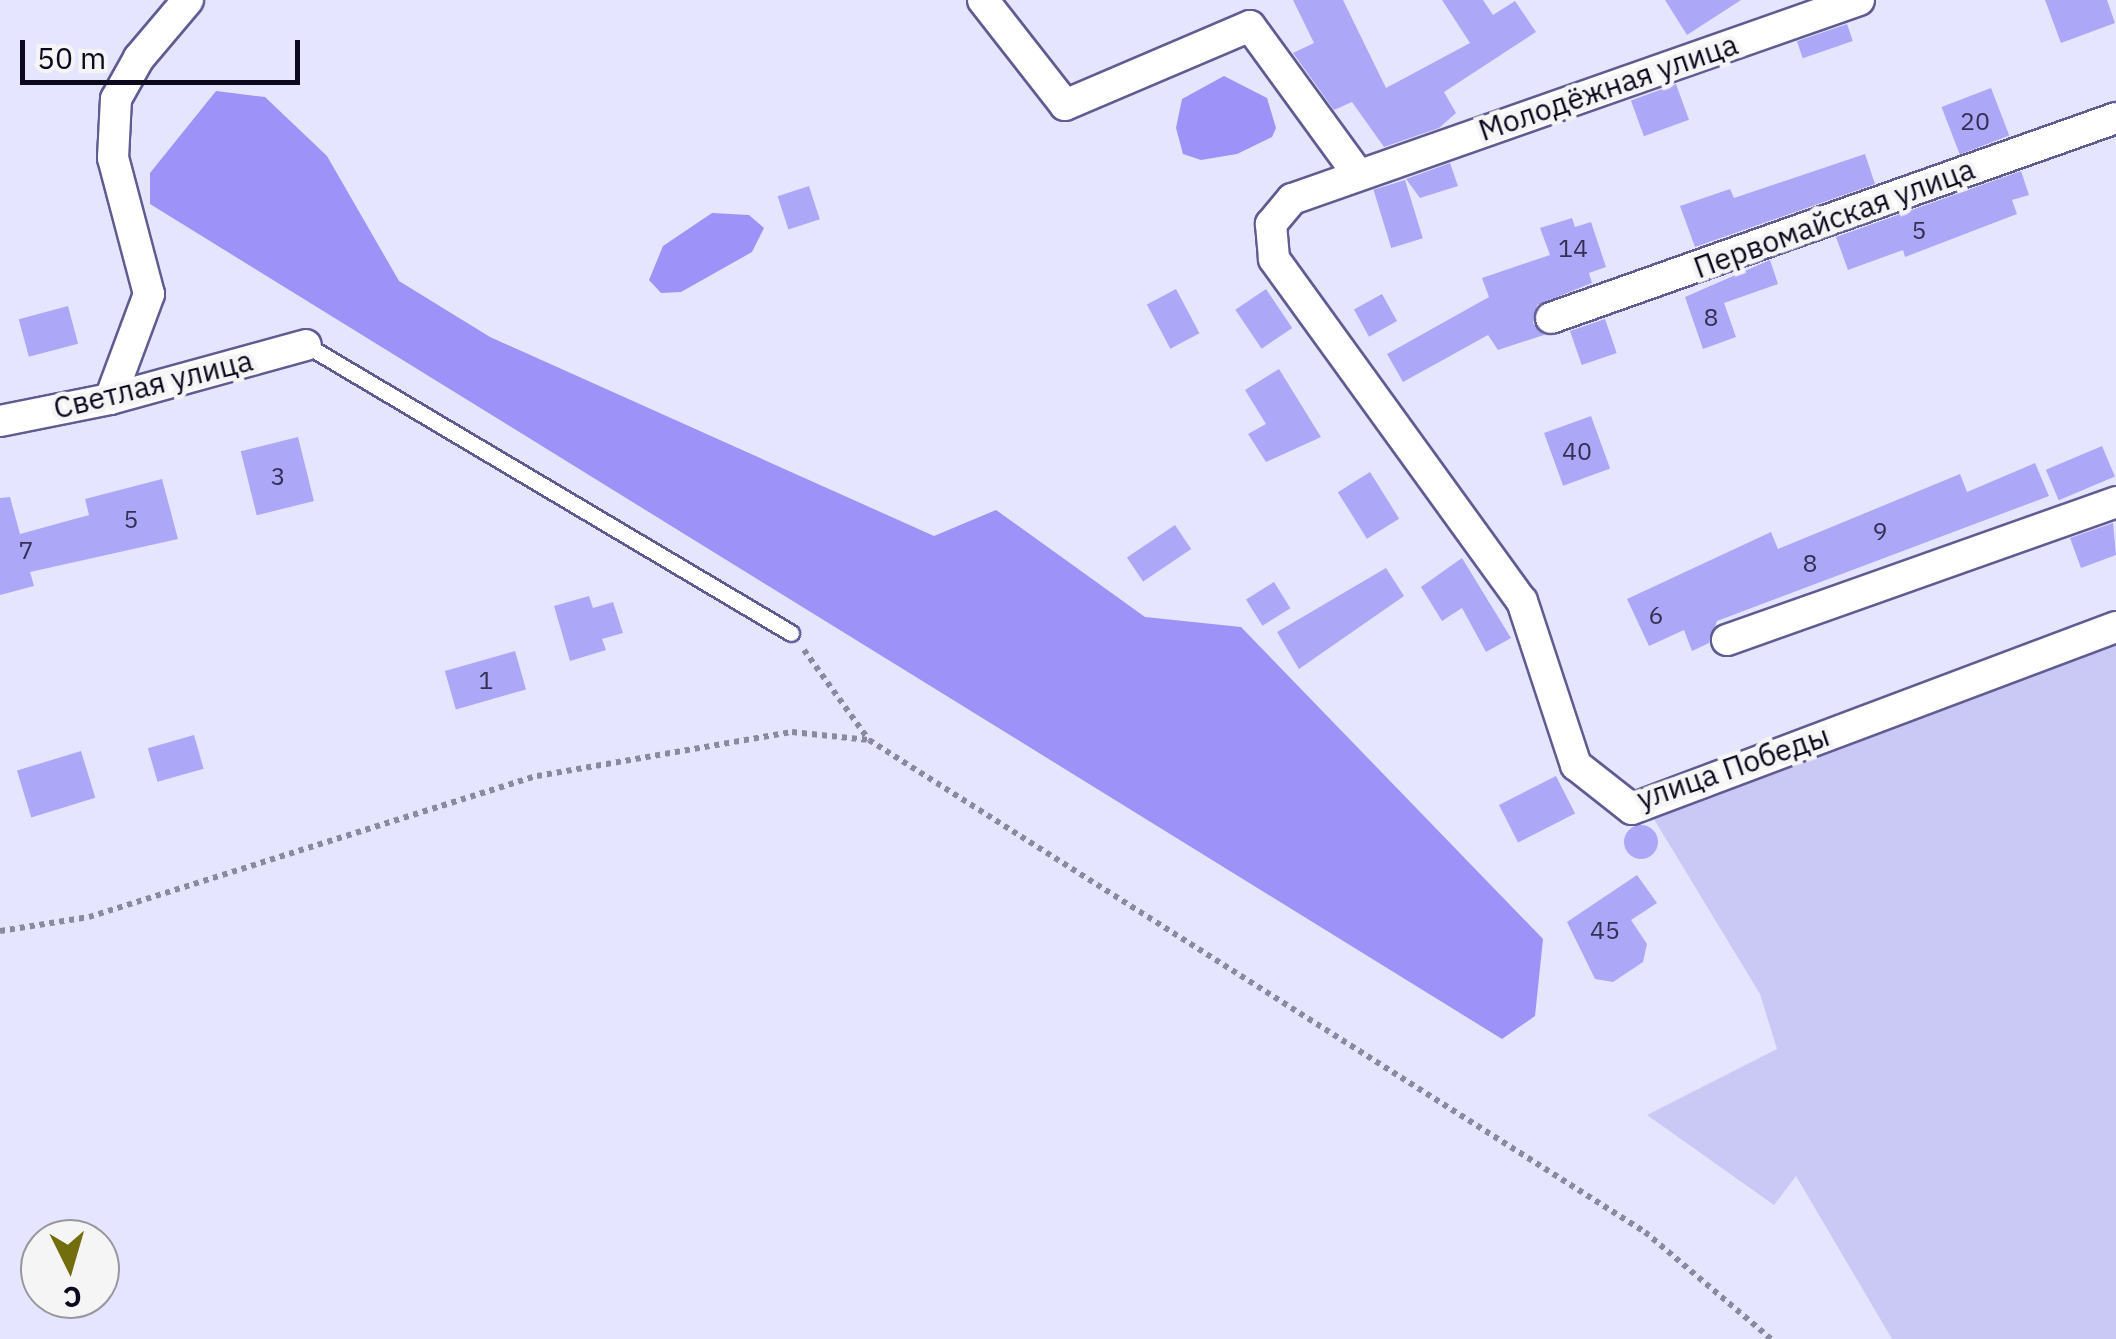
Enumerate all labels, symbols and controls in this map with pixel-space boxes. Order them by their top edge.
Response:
scale bar [25,20,305,82]
street label: Молодёжная улица [1474,26,1742,148]
text: 50 m [37,38,106,77]
house number: 20 [1960,106,1990,136]
street label: Первомайская улица [1689,150,1979,286]
house number: 5 [1912,215,1926,245]
house number: 14 [1558,233,1588,263]
house number: 8 [1704,302,1718,332]
street label: Светлая улица [50,342,256,426]
house number: 40 [1562,436,1592,466]
house number: 3 [271,461,285,491]
house number: 5 [124,504,138,534]
house number: 9 [1873,516,1887,546]
house number: 7 [19,535,33,565]
house number: 8 [1803,548,1817,578]
house number: 6 [1649,600,1663,630]
house number: 1 [479,665,493,695]
street label: улица Победы [1632,717,1834,817]
house number: 45 [1590,915,1620,945]
north arrow [20,1219,120,1319]
text: С [62,1278,83,1317]

